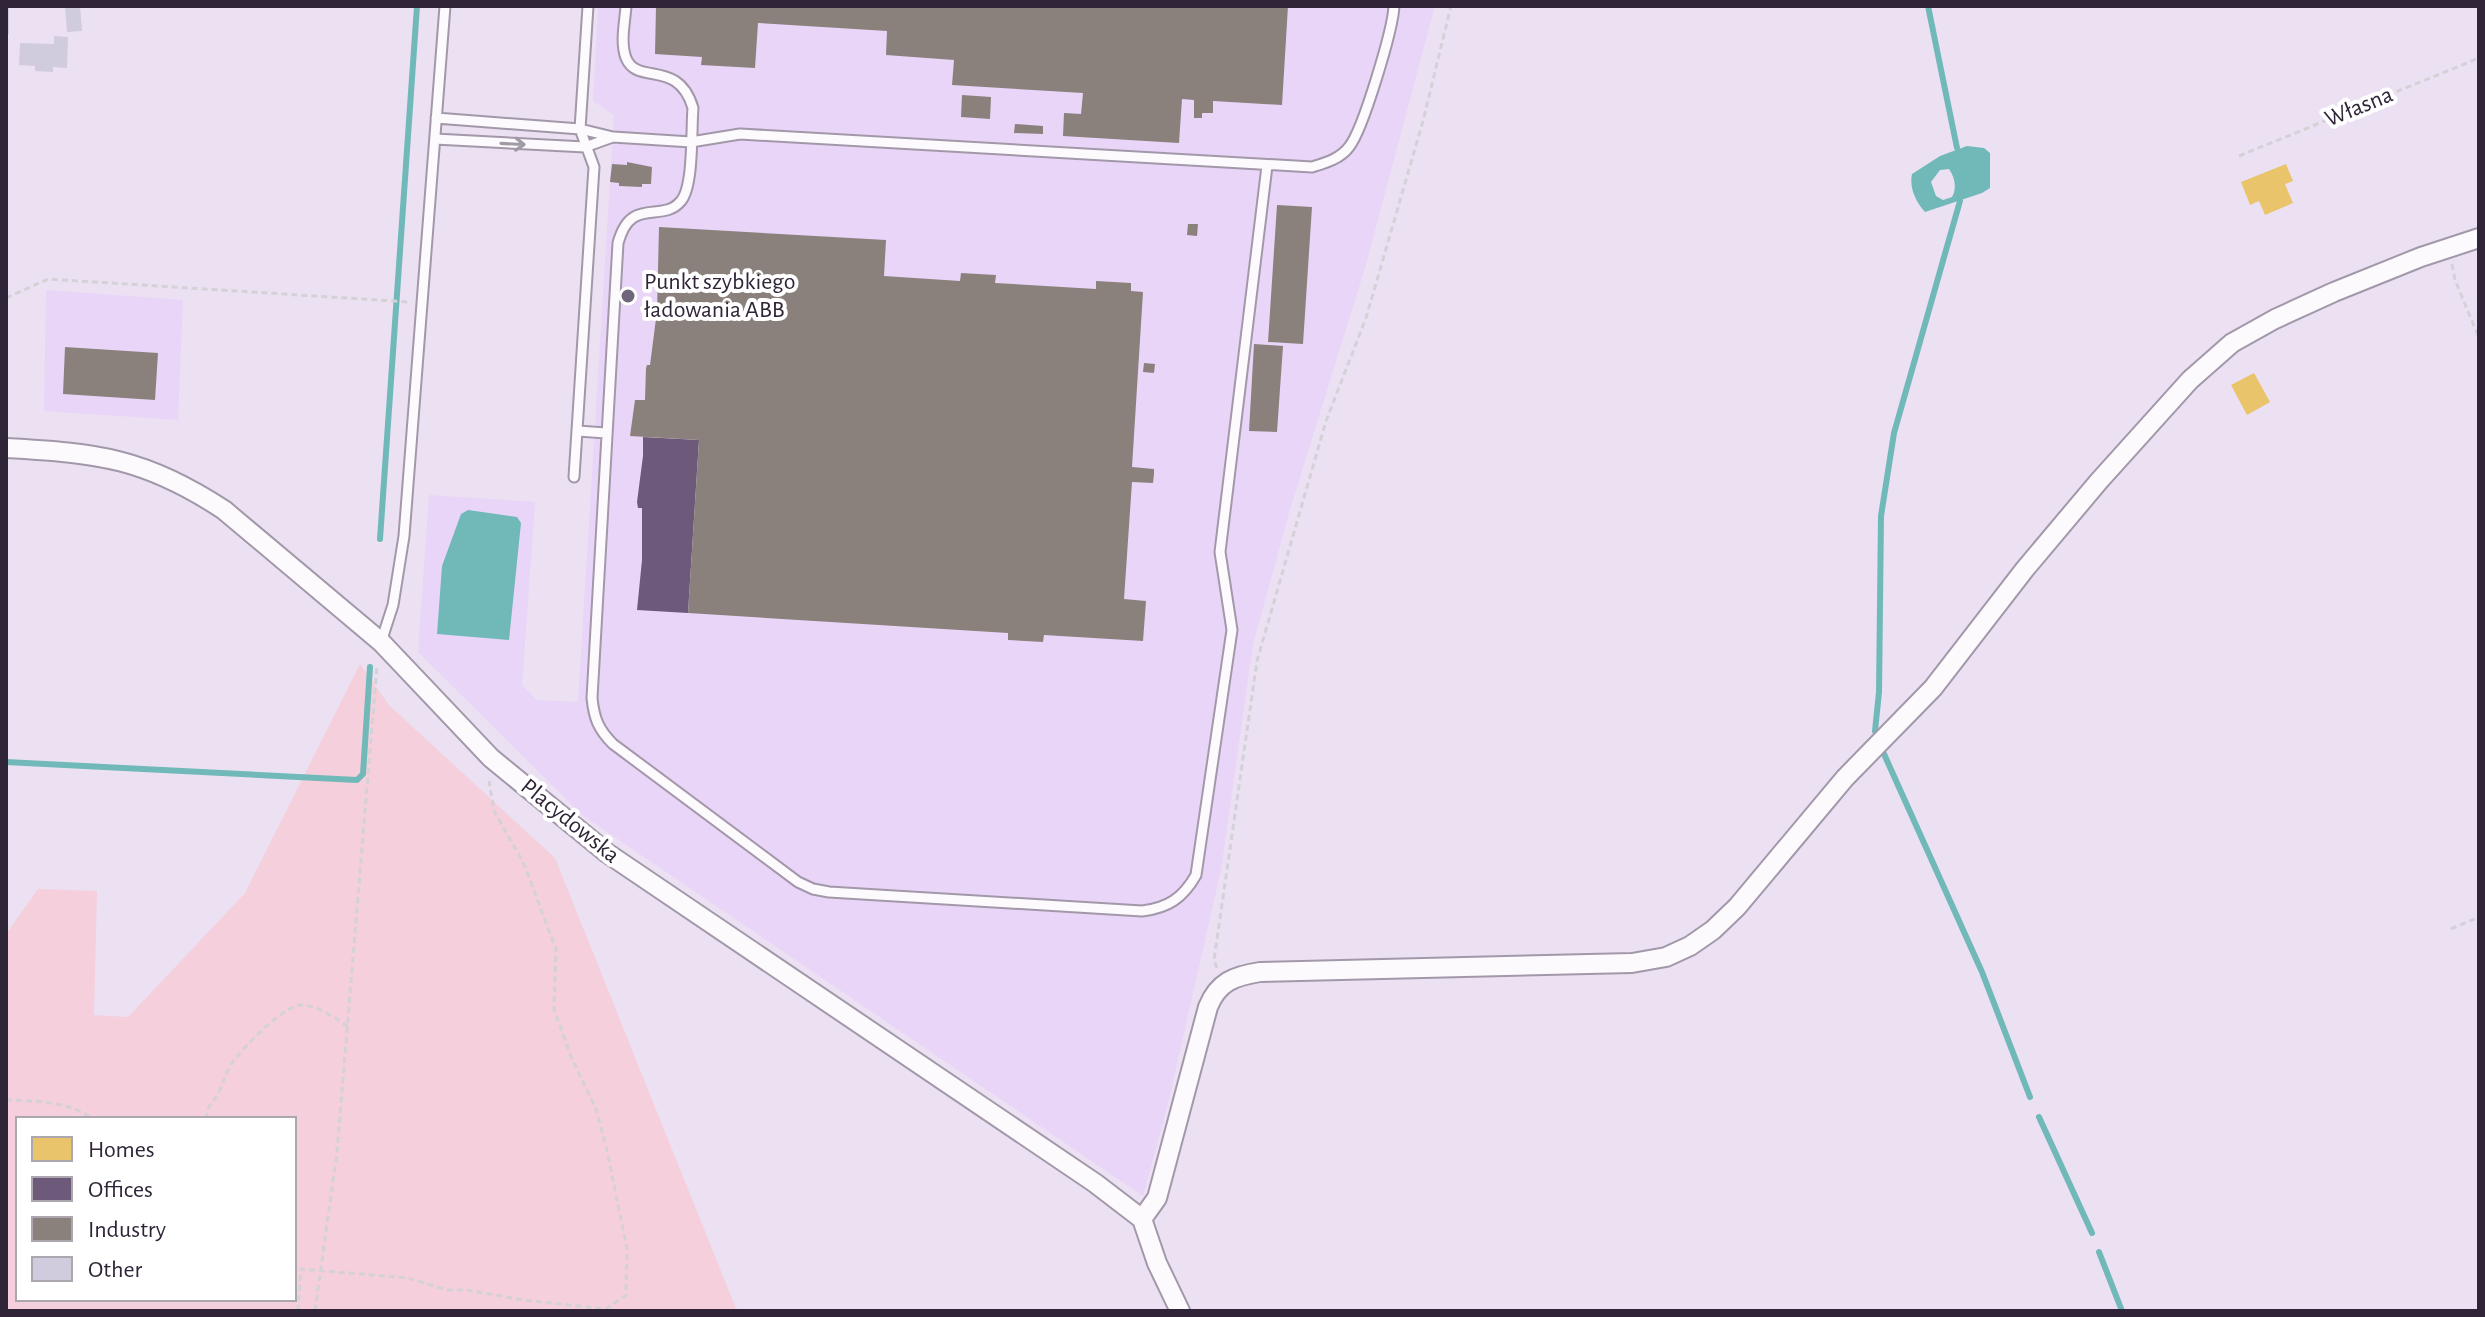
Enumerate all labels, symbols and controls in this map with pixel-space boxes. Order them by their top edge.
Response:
street label: Własna [2322,83,2396,131]
one-way arrow [499,136,526,151]
place label: Punkt szybkiego ładowania ABB [644,270,796,322]
marker: Punkt szybkiego ładowania ABB [619,287,637,305]
street label: Placydowska [516,774,624,868]
legend [16,1117,296,1301]
text: Homes [88,1138,155,1162]
text: Offices [88,1178,153,1202]
text: Industry [88,1218,166,1242]
text: Other [88,1258,142,1282]

